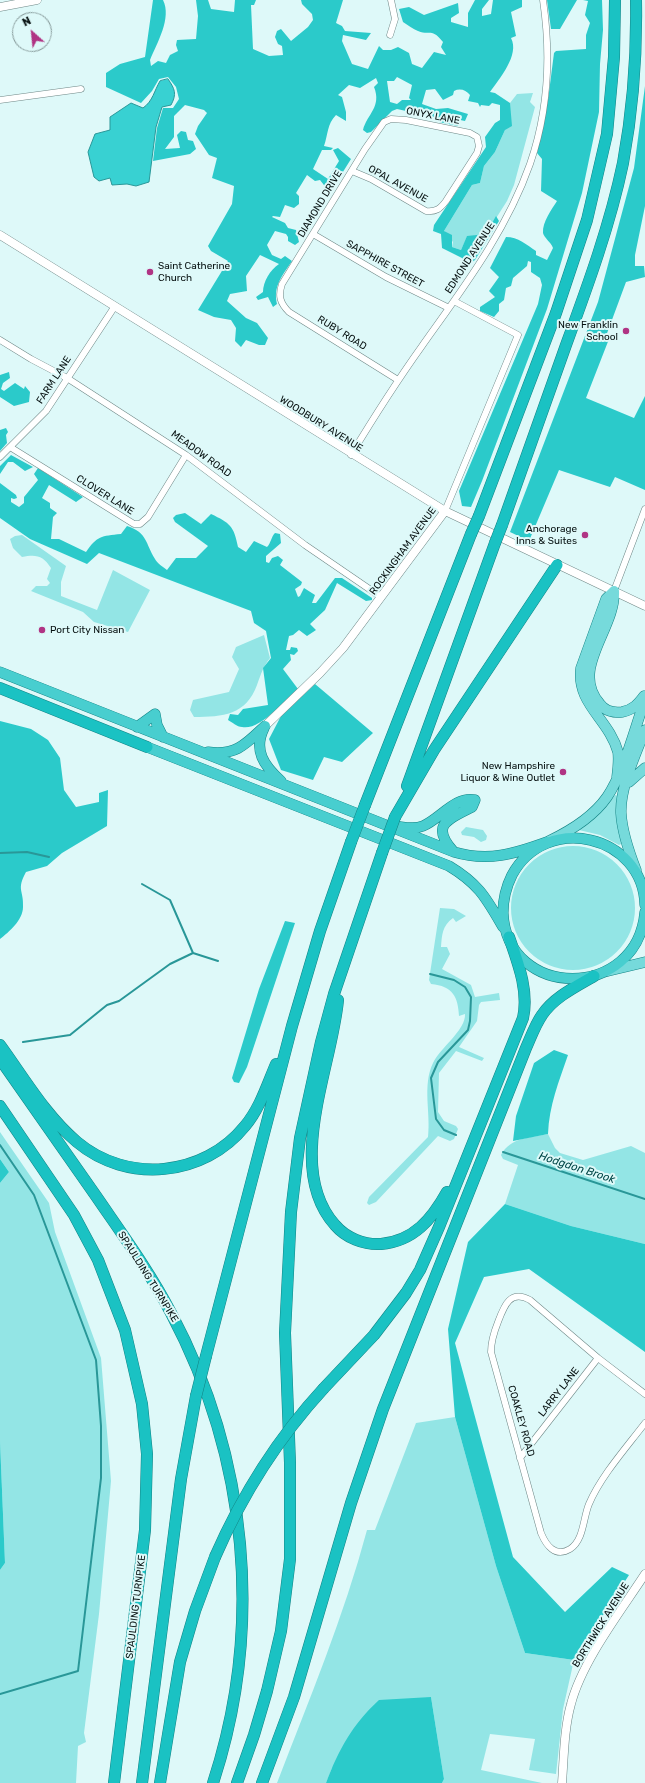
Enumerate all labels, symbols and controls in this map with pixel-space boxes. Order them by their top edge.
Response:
north arrow [12,12,52,52]
text: N [20,14,33,29]
street label: ONYX LANE [405,105,461,127]
street label: OPAL AVENUE [366,163,430,205]
street label: DIAMOND DRIVE [295,168,345,240]
street label: EDMOND AVENUE [442,220,498,296]
street label: SAPPHIRE STREET [344,238,426,290]
place label: Saint Catherine Church [158,260,230,284]
marker: Saint Catherine Church [145,267,155,277]
street label: RUBY ROAD [315,313,369,353]
place label: New Franklin School [558,319,618,342]
marker: New Franklin School [621,326,631,336]
street label: FARM LANE [34,354,74,406]
street label: WOODBURY AVENUE [277,393,365,455]
street label: MEADOW ROAD [169,428,233,480]
street label: CLOVER LANE [74,473,136,517]
street label: ROCKINGHAM AVENUE [367,505,439,597]
place label: Anchorage Inns & Suites [516,523,577,546]
marker: Anchorage Inns & Suites [580,530,590,540]
place label: Port City Nissan [50,624,124,636]
marker: Port City Nissan [37,625,47,635]
place label: New Hampshire Liquor & Wine Outlet [460,760,555,784]
marker: New Hampshire Liquor & Wine Outlet [558,767,568,777]
water label: Hodgdon Brook [537,1149,617,1187]
street label: SPAULDING TURNPIKE [115,1229,181,1325]
street label: LARRY LANE [536,1365,582,1419]
street label: COAKLEY ROAD [505,1384,537,1458]
street label: SPAULDING TURNPIKE [124,1554,148,1660]
street label: BORTHWICK AVENUE [570,1580,632,1670]

